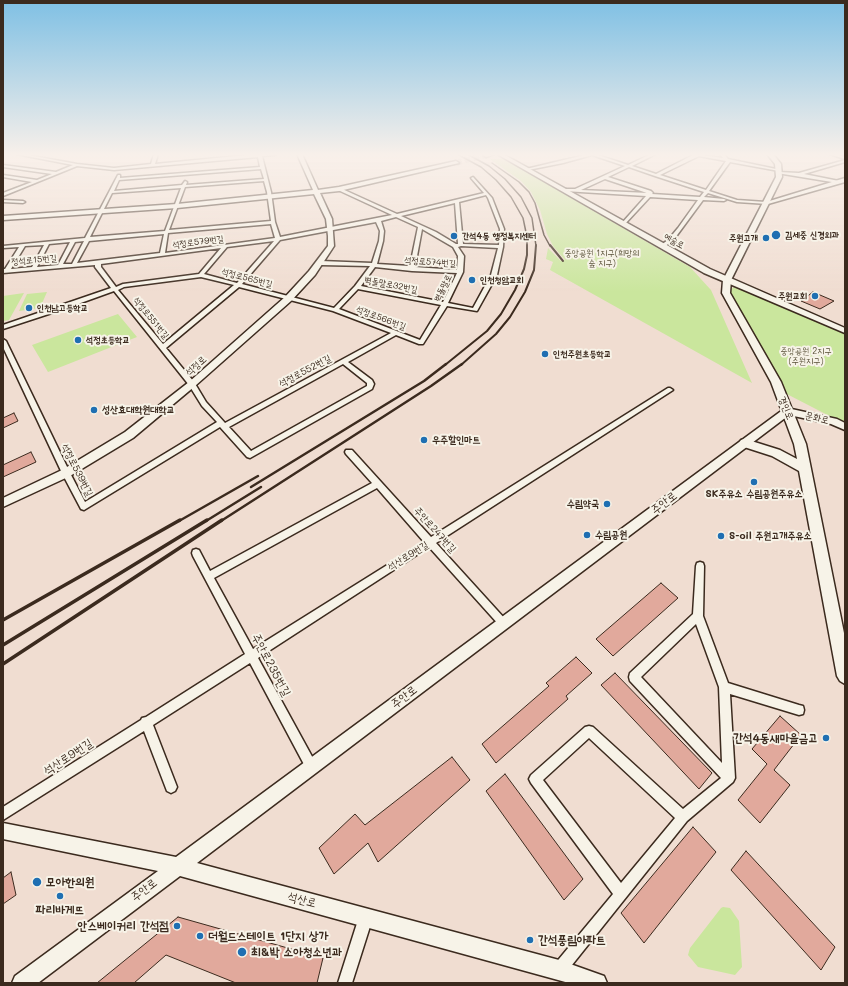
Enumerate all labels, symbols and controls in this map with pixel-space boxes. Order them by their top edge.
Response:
marker: 김세중 신경외과 [770,229,782,241]
place label: 김세중 신경외과 [785,230,839,240]
marker: 간석4동 행정복지센터 [449,231,459,241]
place label: 간석4동 행정복지센터 [462,231,536,241]
street label: 예술로 [662,231,686,251]
street label: 석정로579번길 [172,233,224,251]
place label: 주원고개 [729,233,758,243]
marker: 주원고개 [761,233,771,243]
park label: 중앙공원 1지구(희망의 숲 지구) [564,248,640,269]
street label: 정석로15번길 [11,253,57,267]
street label: 석정로574번길 [404,255,456,269]
street label: 석정로565번길 [220,266,274,290]
street label: 벽돌말로 [432,273,454,303]
street label: 벽돌말로32번길 [364,275,418,295]
marker: 인천청암교회 [467,275,477,285]
place label: 인천청암교회 [480,275,523,285]
place label: 주원교회 [778,291,807,301]
marker: 주원교회 [810,291,820,301]
street label: 석정로551번길 [131,295,171,341]
marker: 인천남고등학교 [24,303,34,313]
place label: 인천남고등학교 [37,303,88,313]
street label: 석정로566번길 [355,304,407,332]
marker: 석정초등학교 [73,335,83,345]
place label: 석정초등학교 [86,335,129,345]
park label: 중앙공원 2지구 (주원지구) [780,346,832,367]
marker: 인천주원초등학교 [540,349,550,359]
place label: 인천주원초등학교 [553,349,611,359]
street label: 석정로552번길 [277,352,333,390]
street label: 석정로 [183,353,209,379]
street label: 경인로 [776,395,796,421]
place label: 성산효대학원대학교 [102,404,174,416]
marker: 성산효대학원대학교 [89,405,99,415]
street label: 문화로 [804,409,830,427]
place label: 우주할인마트 [432,434,480,446]
marker: 우주할인마트 [419,435,429,445]
street label: 석정로539번길 [59,442,95,498]
marker: SK주유소 수림공원주유소 [749,477,759,487]
place label: SK주유소 수림공원주유소 [706,488,802,500]
street label: 주안로 [648,489,680,517]
place label: 수림약국 [567,498,599,510]
marker: 수림약국 [602,499,612,509]
street label: 주안로247번길 [411,505,459,555]
place label: 수림공원 [595,529,627,541]
marker: 수림공원 [582,530,592,540]
place label: S-oil 주원고개주유소 [729,530,812,542]
marker: S-oil 주원고개주유소 [716,531,726,541]
street label: 석산로9번길 [385,539,431,573]
street label: 주안로235번길 [248,631,294,699]
street label: 주안로 [388,683,420,711]
place label: 간석4동새마을금고 [733,731,818,745]
marker: 간석4동새마을금고 [821,733,831,743]
street label: 석산로9번길 [41,736,95,778]
place label: 모아한의원 [46,875,94,889]
marker: 모아한의원 [31,876,43,888]
street label: 주안로 [128,876,160,904]
street label: 석산로 [286,889,318,911]
marker: 파리바게뜨 [55,891,65,901]
place label: 파리바게뜨 [36,903,84,917]
place label: 안스베이커리 간석점 [78,919,169,933]
marker: 안스베이커리 간석점 [172,921,182,931]
place label: 더월드스테이트 1단지 상가 [208,929,328,943]
marker: 더월드스테이트 1단지 상가 [195,931,205,941]
place label: 간석풍림아파트 [538,933,606,947]
marker: 간석풍림아파트 [525,935,535,945]
place label: 최&박 소아청소년과 [251,945,342,959]
marker: 최&박 소아청소년과 [236,946,248,958]

